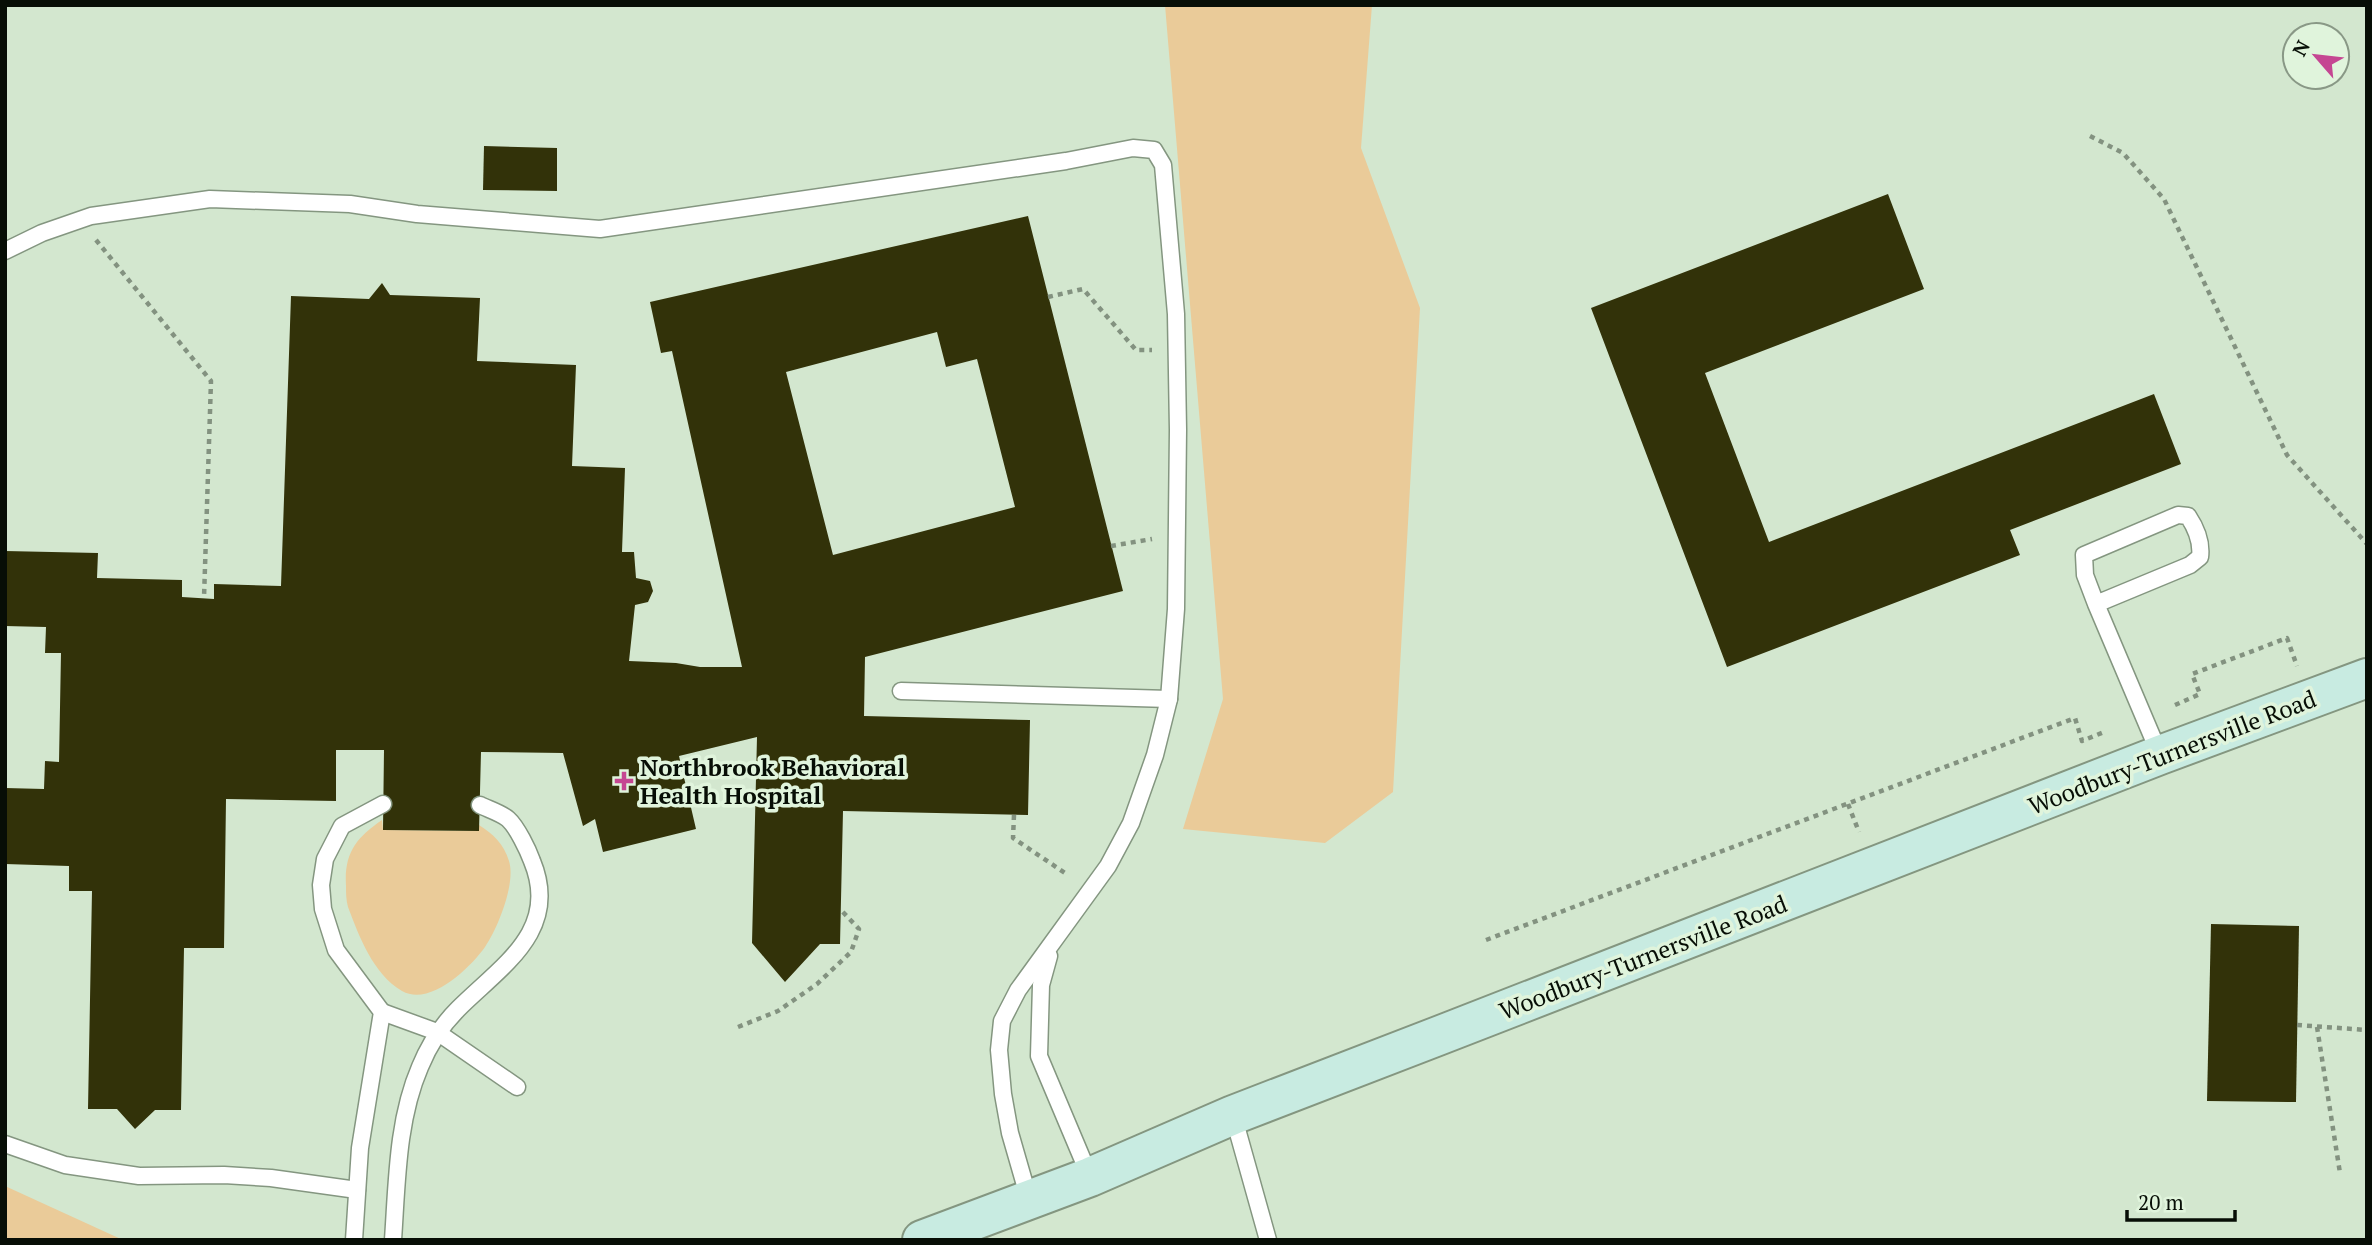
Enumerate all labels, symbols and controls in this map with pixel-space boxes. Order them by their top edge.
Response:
north arrow [2281,21,2351,91]
text: N [2286,35,2315,60]
street label: Woodbury-Turnersville Road [2023,682,2321,822]
place label: Northbrook Behavioral Health Hospital [640,751,905,811]
marker: Northbrook Behavioral Health Hospital [614,771,634,791]
street label: Woodbury-Turnersville Road [1494,887,1792,1027]
scale bar [2127,1178,2236,1222]
text: 20 m [2138,1188,2184,1216]

